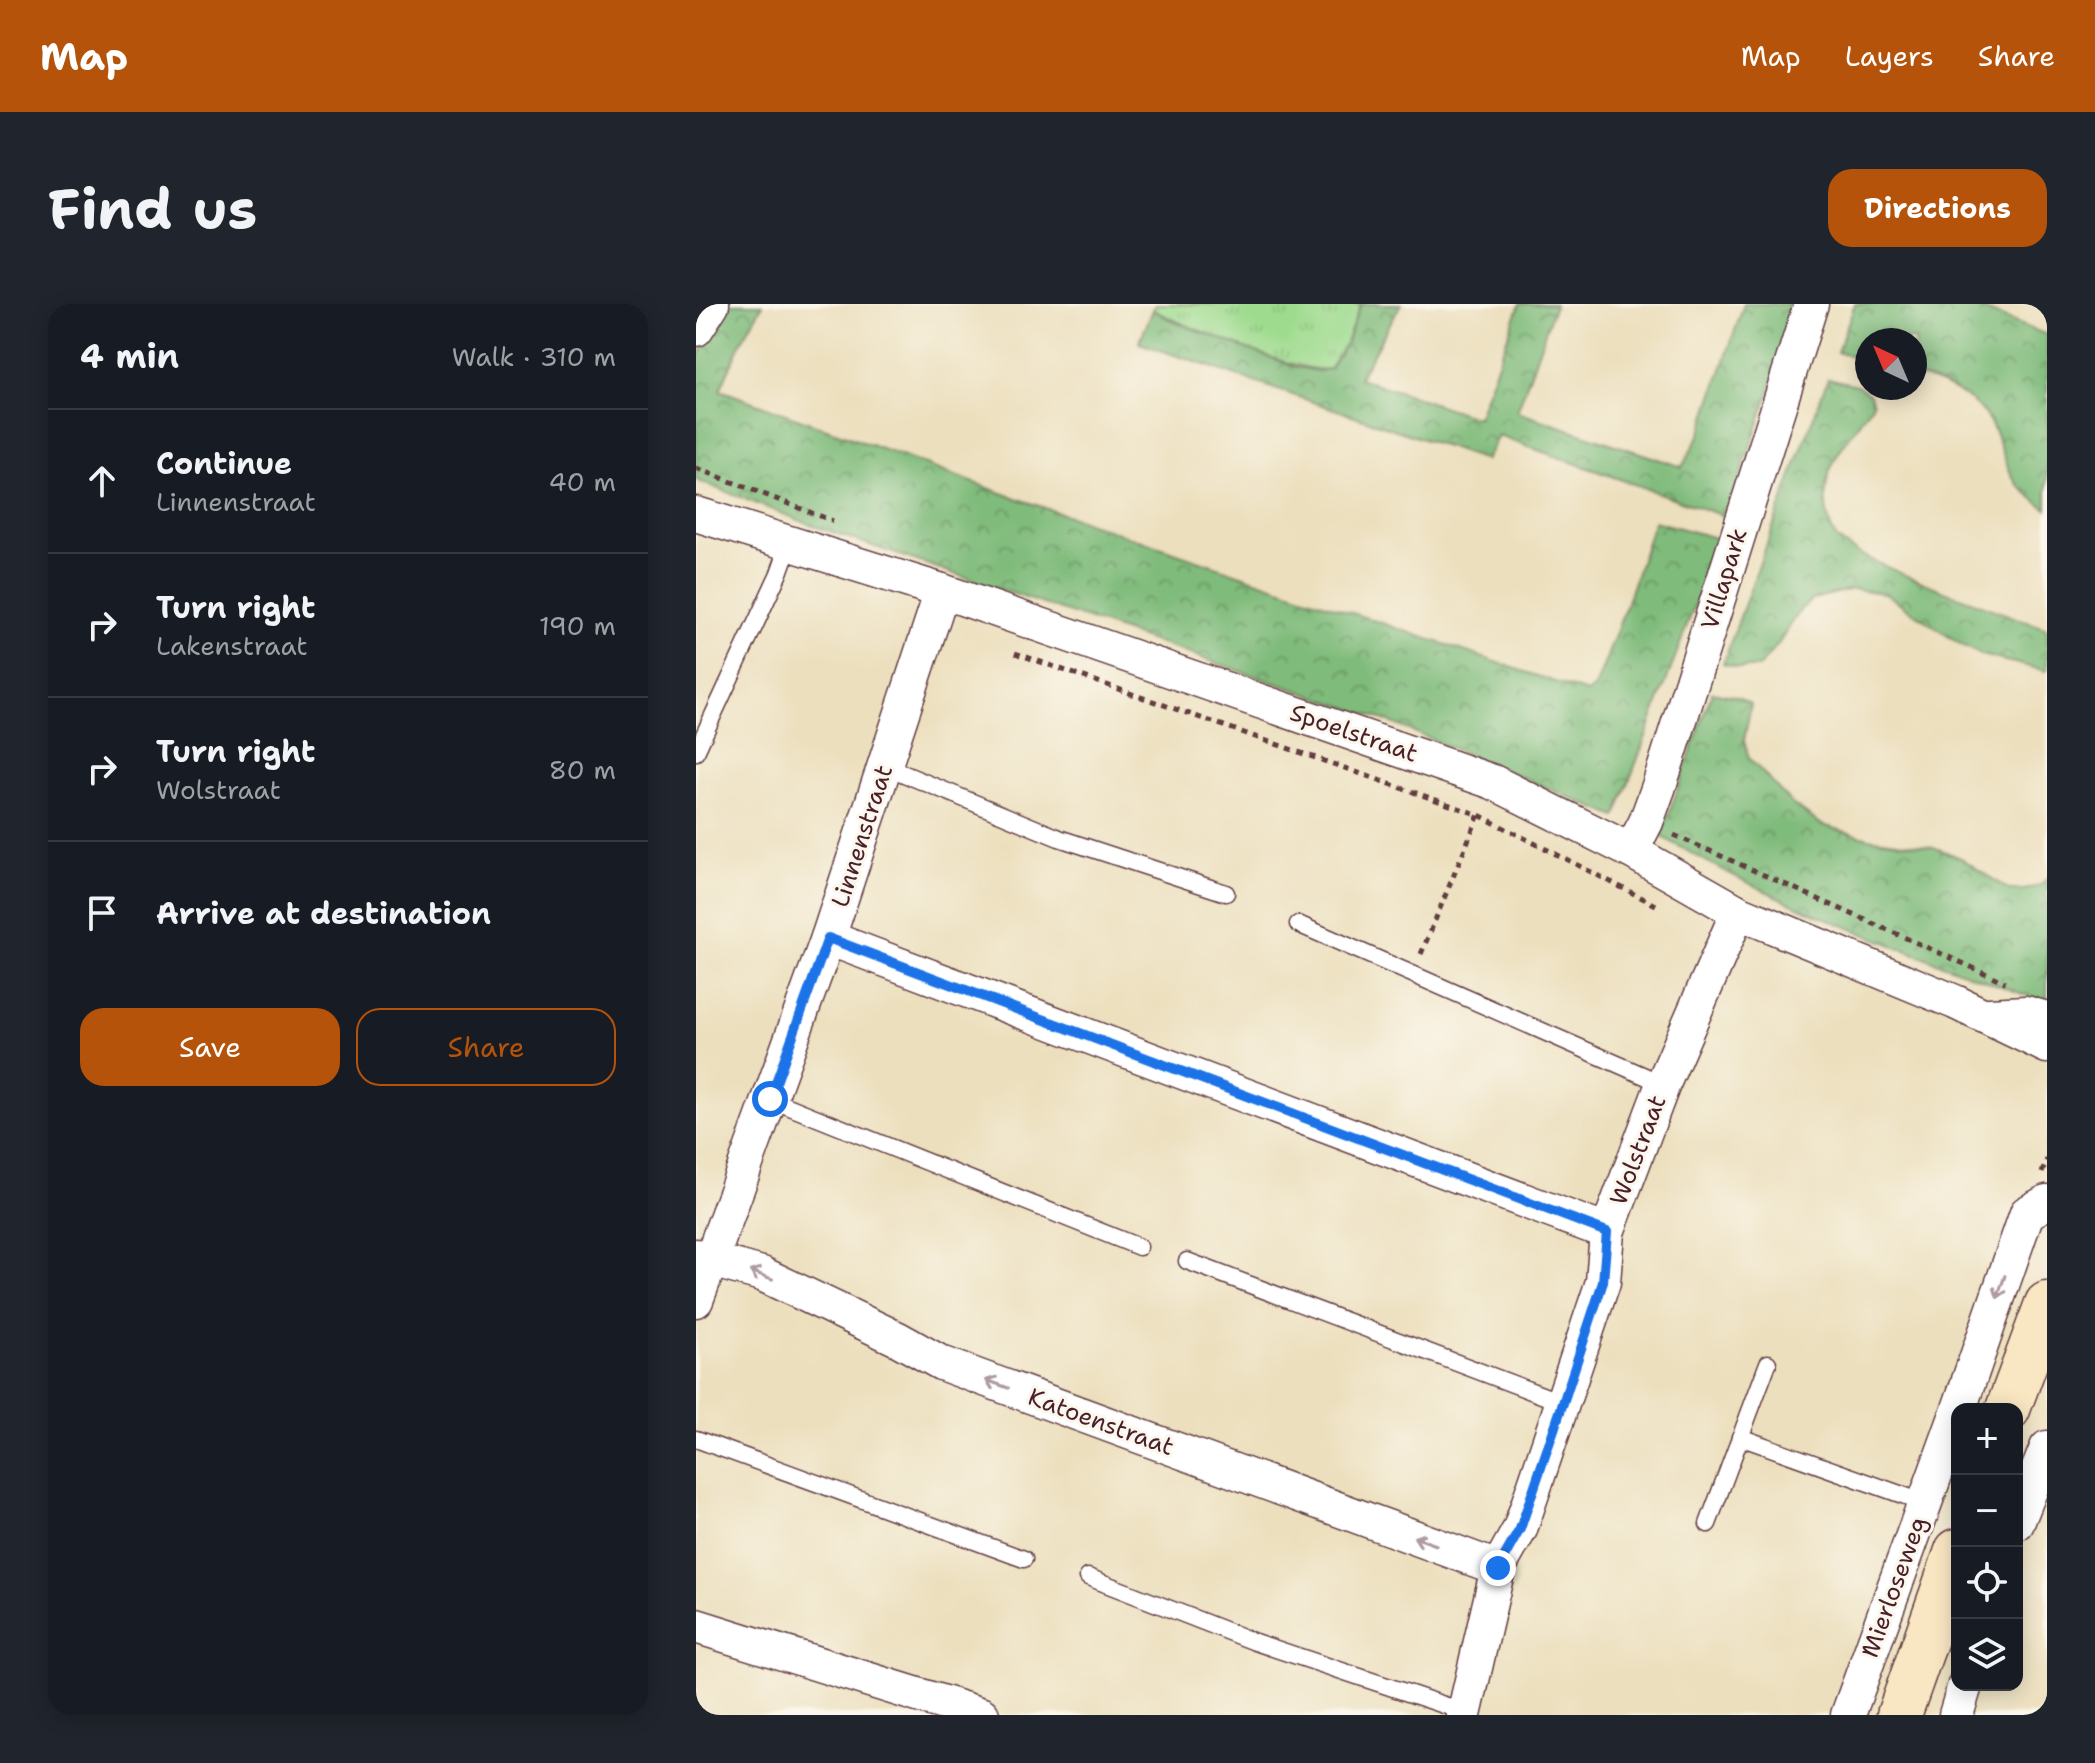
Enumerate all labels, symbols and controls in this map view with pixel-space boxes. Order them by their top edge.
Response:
text: Map [40,31,128,82]
text: Map [1741,37,1801,75]
text: Layers [1845,37,1934,75]
text: Share [1978,37,2055,75]
button: Directions [1828,169,2047,247]
text: Find us [48,171,257,246]
north arrow [1855,328,1927,400]
text: 4 min [80,333,179,379]
text: Walk · 310 m [452,339,616,374]
text: Continue [156,443,292,484]
icon: ahead [80,459,124,503]
text: 40 m [549,464,616,499]
text: Linnenstraat [156,484,316,519]
street label: Villapark [1693,524,1755,634]
text: Turn right [156,587,315,628]
icon: right [80,603,124,647]
text: 190 m [539,608,616,643]
text: Lakenstraat [156,628,308,663]
street label: Spoelstraat [1286,696,1422,770]
text: Turn right [156,731,315,772]
icon: right [80,747,124,791]
text: 80 m [549,752,616,787]
street label: Linnenstraat [824,761,900,911]
text: Wolstraat [156,772,281,807]
icon: arrive [80,891,124,935]
text: Arrive at destination [156,893,491,934]
button: Save [80,1008,340,1086]
button: Share [356,1008,616,1086]
route start [752,1081,788,1117]
street label: Wolstraat [1602,1090,1674,1210]
one-way arrow [749,1267,774,1281]
one-way arrow [1993,1274,2007,1299]
one-way arrow [985,1376,1009,1390]
street label: Katoenstraat [1024,1381,1178,1463]
map controls [1951,1403,2023,1691]
button: + [1951,1403,2023,1475]
button: − [1951,1475,2023,1547]
street label: Mierloseweg [1854,1512,1934,1662]
one-way arrow [1413,1533,1437,1547]
button: locate [1951,1547,2023,1619]
route end [1480,1550,1516,1586]
button: layers [1951,1619,2023,1691]

